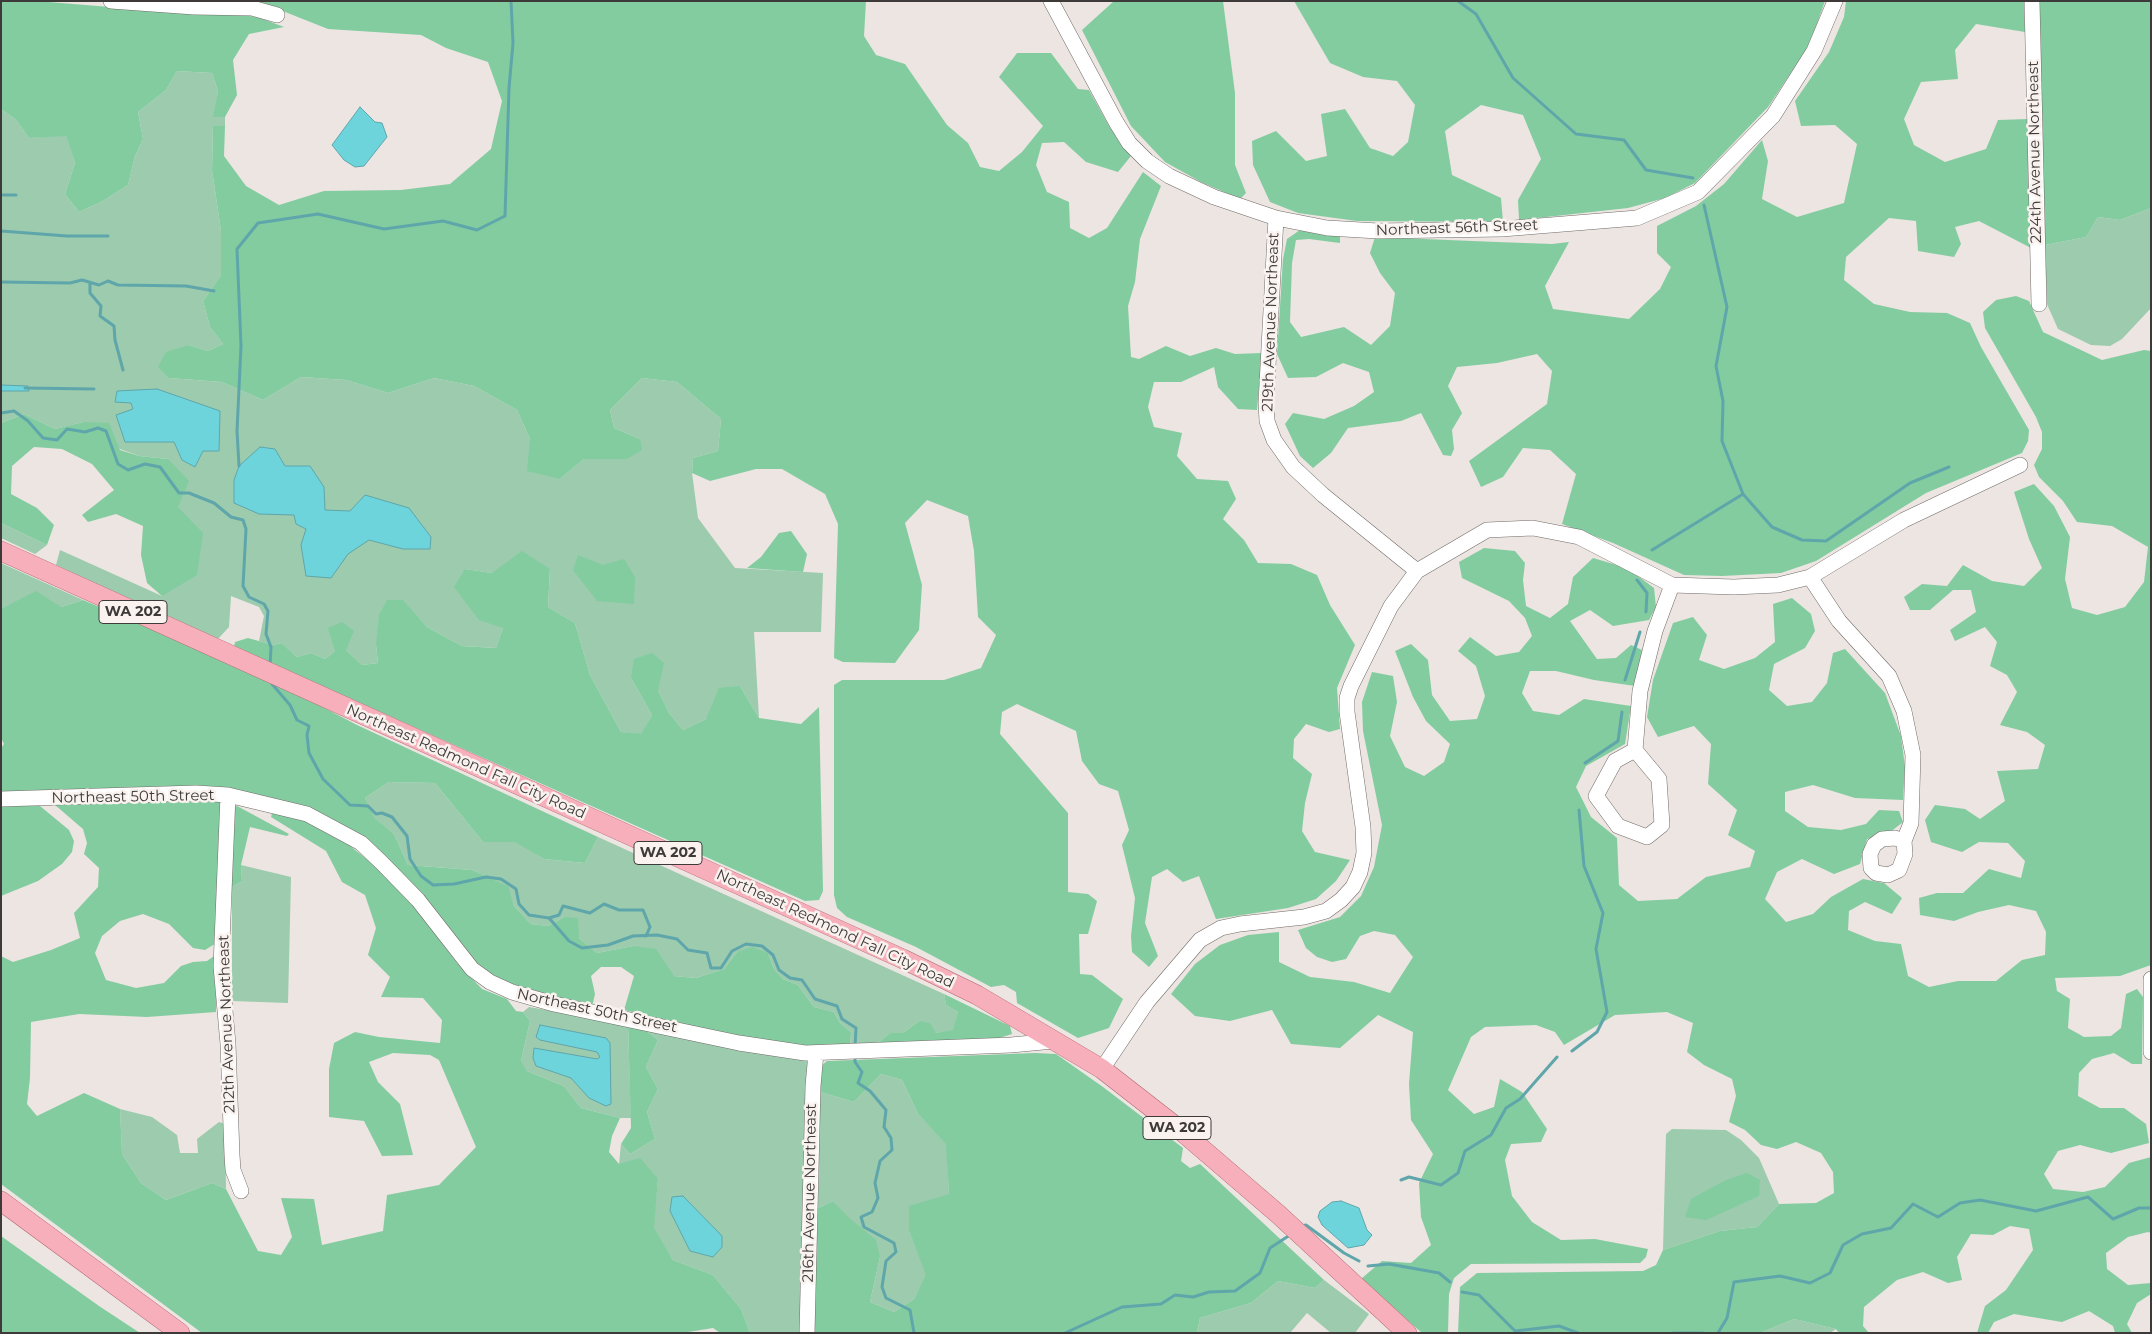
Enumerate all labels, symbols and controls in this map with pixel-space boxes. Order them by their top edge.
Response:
street label: 224th Avenue Northeast [2024,61,2046,243]
street label: Northeast 56th Street [1376,216,1538,240]
street label: 219th Avenue Northeast [1259,232,1283,412]
road number: WA 202 [99,600,167,624]
street label: Northeast Redmond Fall City Road [344,701,588,823]
street label: Northeast 50th Street [51,787,215,807]
road number: WA 202 [634,841,702,864]
street label: Northeast Redmond Fall City Road [713,866,957,992]
street label: 212th Avenue Northeast [215,935,239,1113]
street label: Northeast 50th Street [515,985,679,1037]
street label: 216th Avenue Northeast [799,1103,821,1283]
road number: WA 202 [1143,1116,1211,1140]

